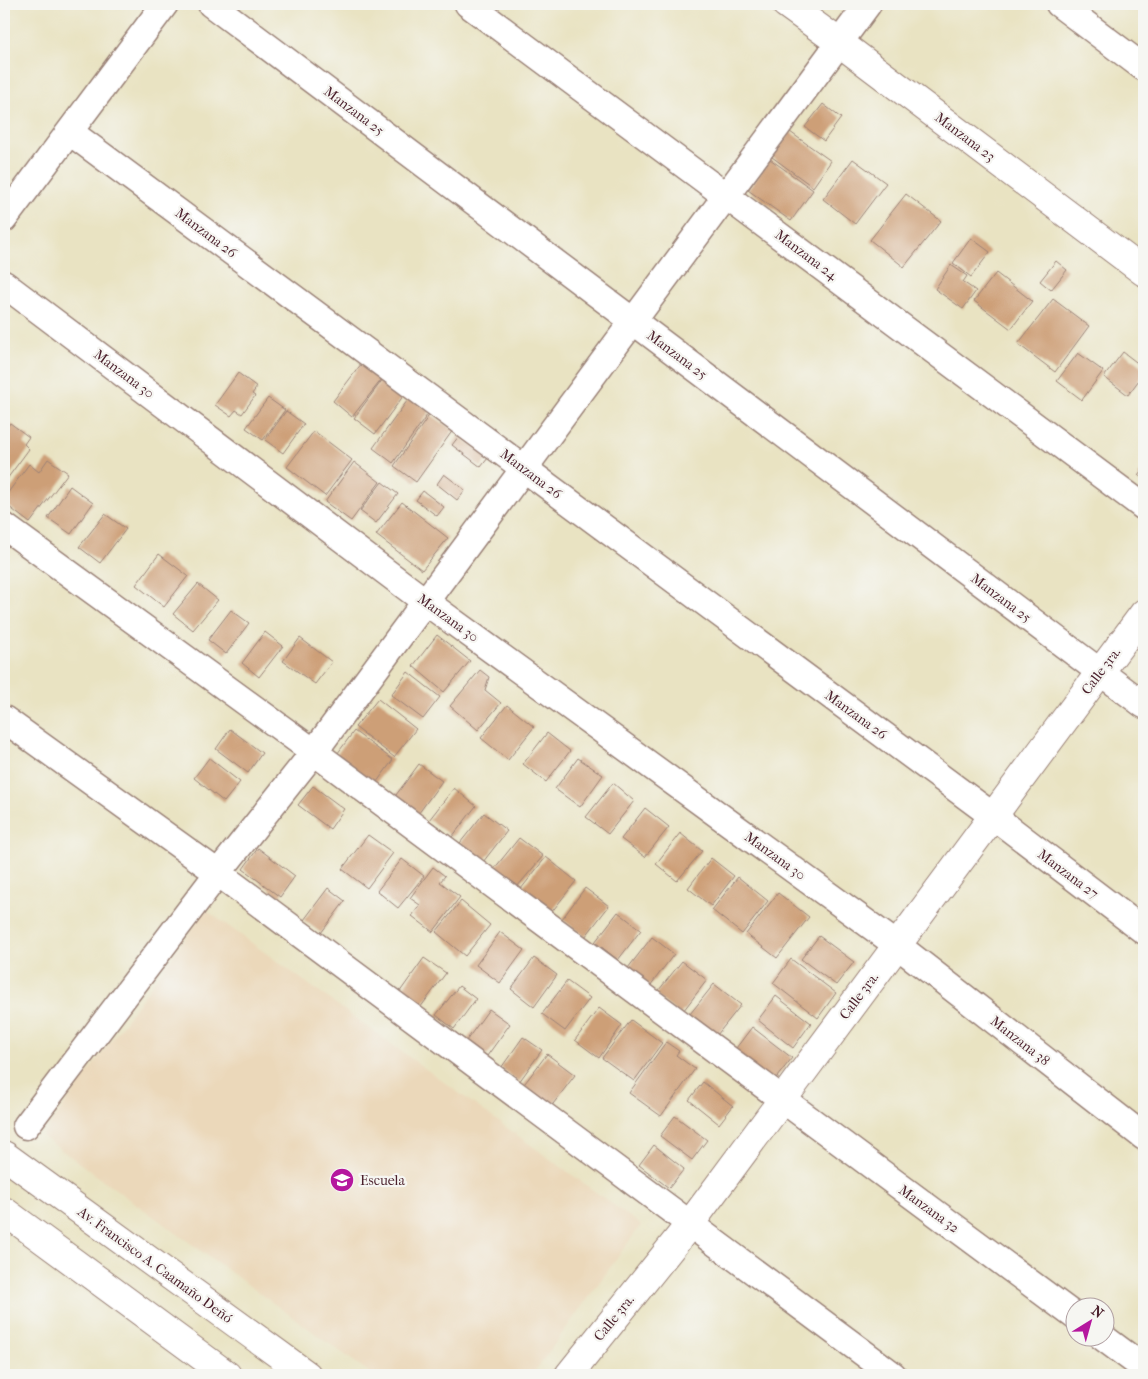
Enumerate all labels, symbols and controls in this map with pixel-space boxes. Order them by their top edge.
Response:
street label: Manzana 25 [321,83,387,139]
street label: Manzana 23 [932,109,998,165]
street label: Manzana 26 [172,204,240,262]
street label: Manzana 24 [772,226,841,284]
street label: Manzana 25 [644,327,710,383]
street label: Manzana 30 [90,346,158,402]
street label: Manzana 26 [497,445,565,503]
street label: Manzana 25 [968,570,1034,626]
street label: Manzana 30 [414,590,482,646]
street label: Calle 3ra. [1078,644,1124,698]
street label: Manzana 26 [822,687,891,743]
street label: Manzana 30 [741,828,809,884]
street label: Manzana 27 [1034,846,1102,902]
street label: Calle 3ra. [836,969,882,1023]
street label: Manzana 38 [987,1013,1053,1069]
school or university icon: Escuela [329,1167,355,1193]
place label: Escuela [360,1172,405,1189]
street label: Manzana 32 [895,1181,963,1237]
street label: Av. Francisco A. Caamaño Deñó [74,1203,236,1327]
street label: Calle 3ra. [590,1291,638,1345]
north arrow [1066,1296,1116,1346]
text: N [1088,1302,1107,1322]

